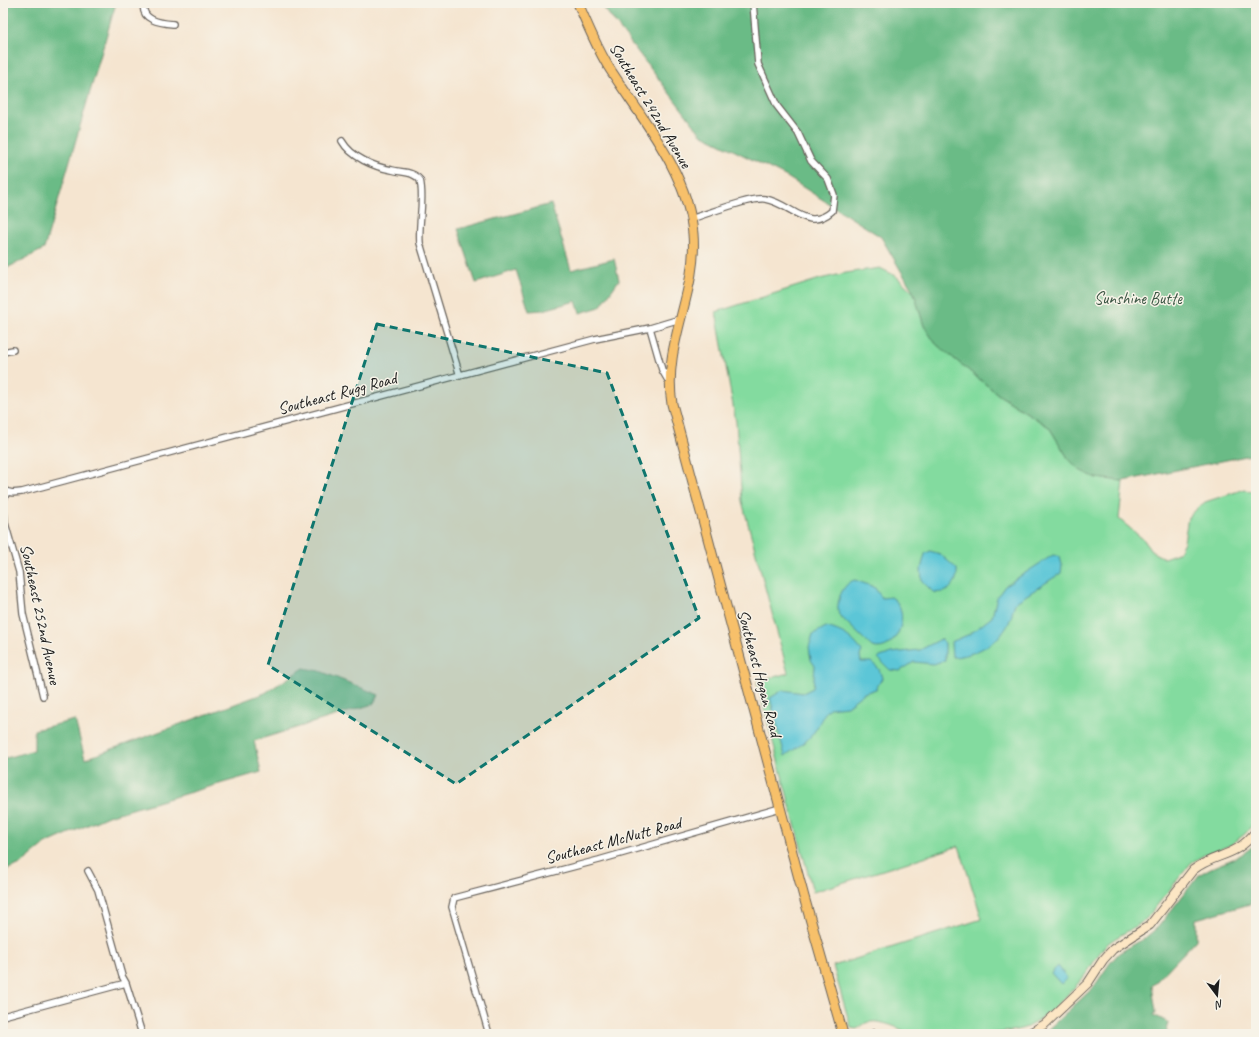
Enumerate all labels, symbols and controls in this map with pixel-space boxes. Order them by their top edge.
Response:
street label: Southeast 242nd Avenue [605,39,697,173]
park label: Sunshine Butte [1094,288,1183,309]
street label: Southeast Rugg Road [275,367,401,419]
street label: Southeast 252nd Avenue [15,542,66,688]
street label: Southeast Hogan Road [732,607,787,741]
street label: Southeast McNutt Road [543,811,687,869]
north arrow [1197,975,1237,1015]
text: N [1212,997,1225,1013]

